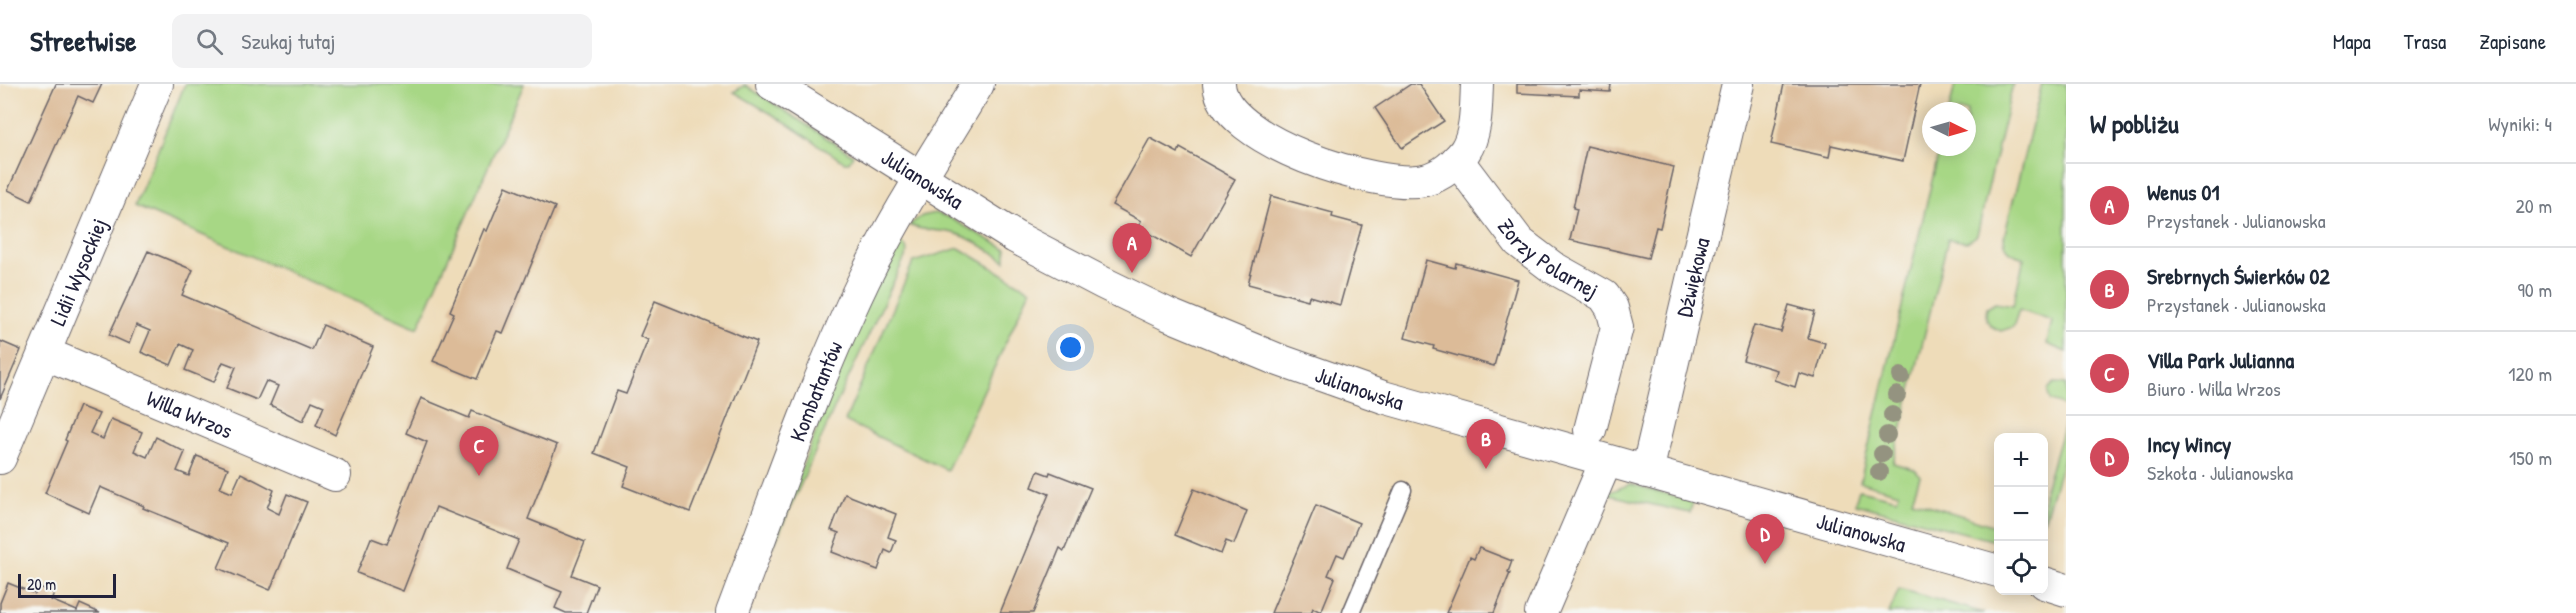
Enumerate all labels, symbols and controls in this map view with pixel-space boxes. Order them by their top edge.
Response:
search box [172,14,592,68]
text: Streetwise [30,22,136,60]
icon: search [193,25,226,58]
text: Szukaj tutaj [241,26,335,56]
text: Mapa [2333,27,2371,56]
text: Trasa [2404,27,2446,56]
text: Zapisane [2479,27,2546,56]
north arrow [1922,102,1976,156]
text: W pobliżu [2090,106,2179,141]
text: Wyniki: 4 [2488,110,2552,137]
street label: Julianowska [876,142,970,216]
text: Wenus 01 [2147,177,2219,207]
text: A [2105,192,2114,219]
text: 20 m [2515,192,2552,219]
text: Przystanek · Julianowska [2147,207,2326,234]
street label: Zorzy Polarnej [1491,212,1604,305]
street label: Lidii Wysockiej [42,214,114,330]
pin: A [1112,224,1152,273]
street label: Dźwiękowa [1669,234,1717,320]
text: Srebrnych Świerków 02 [2147,261,2330,291]
text: B [2104,276,2115,303]
text: 90 m [2518,276,2552,303]
text: Przystanek · Julianowska [2147,291,2326,318]
your location [1056,333,1085,362]
street label: Kombatantów [782,336,849,446]
text: Villa Park Julianna [2147,345,2294,375]
street label: Julianowska [1311,359,1407,417]
text: C [2104,360,2115,387]
text: 120 m [2508,360,2552,387]
text: Biuro · Willa Wrzos [2147,375,2281,402]
street label: Willa Wrzos [142,383,237,445]
pin: B [1466,420,1506,469]
pin: C [460,426,498,476]
text: Incy Wincy [2147,429,2231,459]
map controls [1994,433,2048,595]
button: + [1994,433,2048,487]
text: D [2105,444,2114,471]
text: 150 m [2509,444,2552,471]
text: Szkoła · Julianowska [2147,459,2293,486]
button: − [1994,487,2048,541]
street label: Julianowska [1813,505,1910,559]
pin: D [1746,514,1784,564]
button: locate [1994,541,2048,595]
scale bar [18,571,116,598]
text: 20 m [27,573,56,595]

